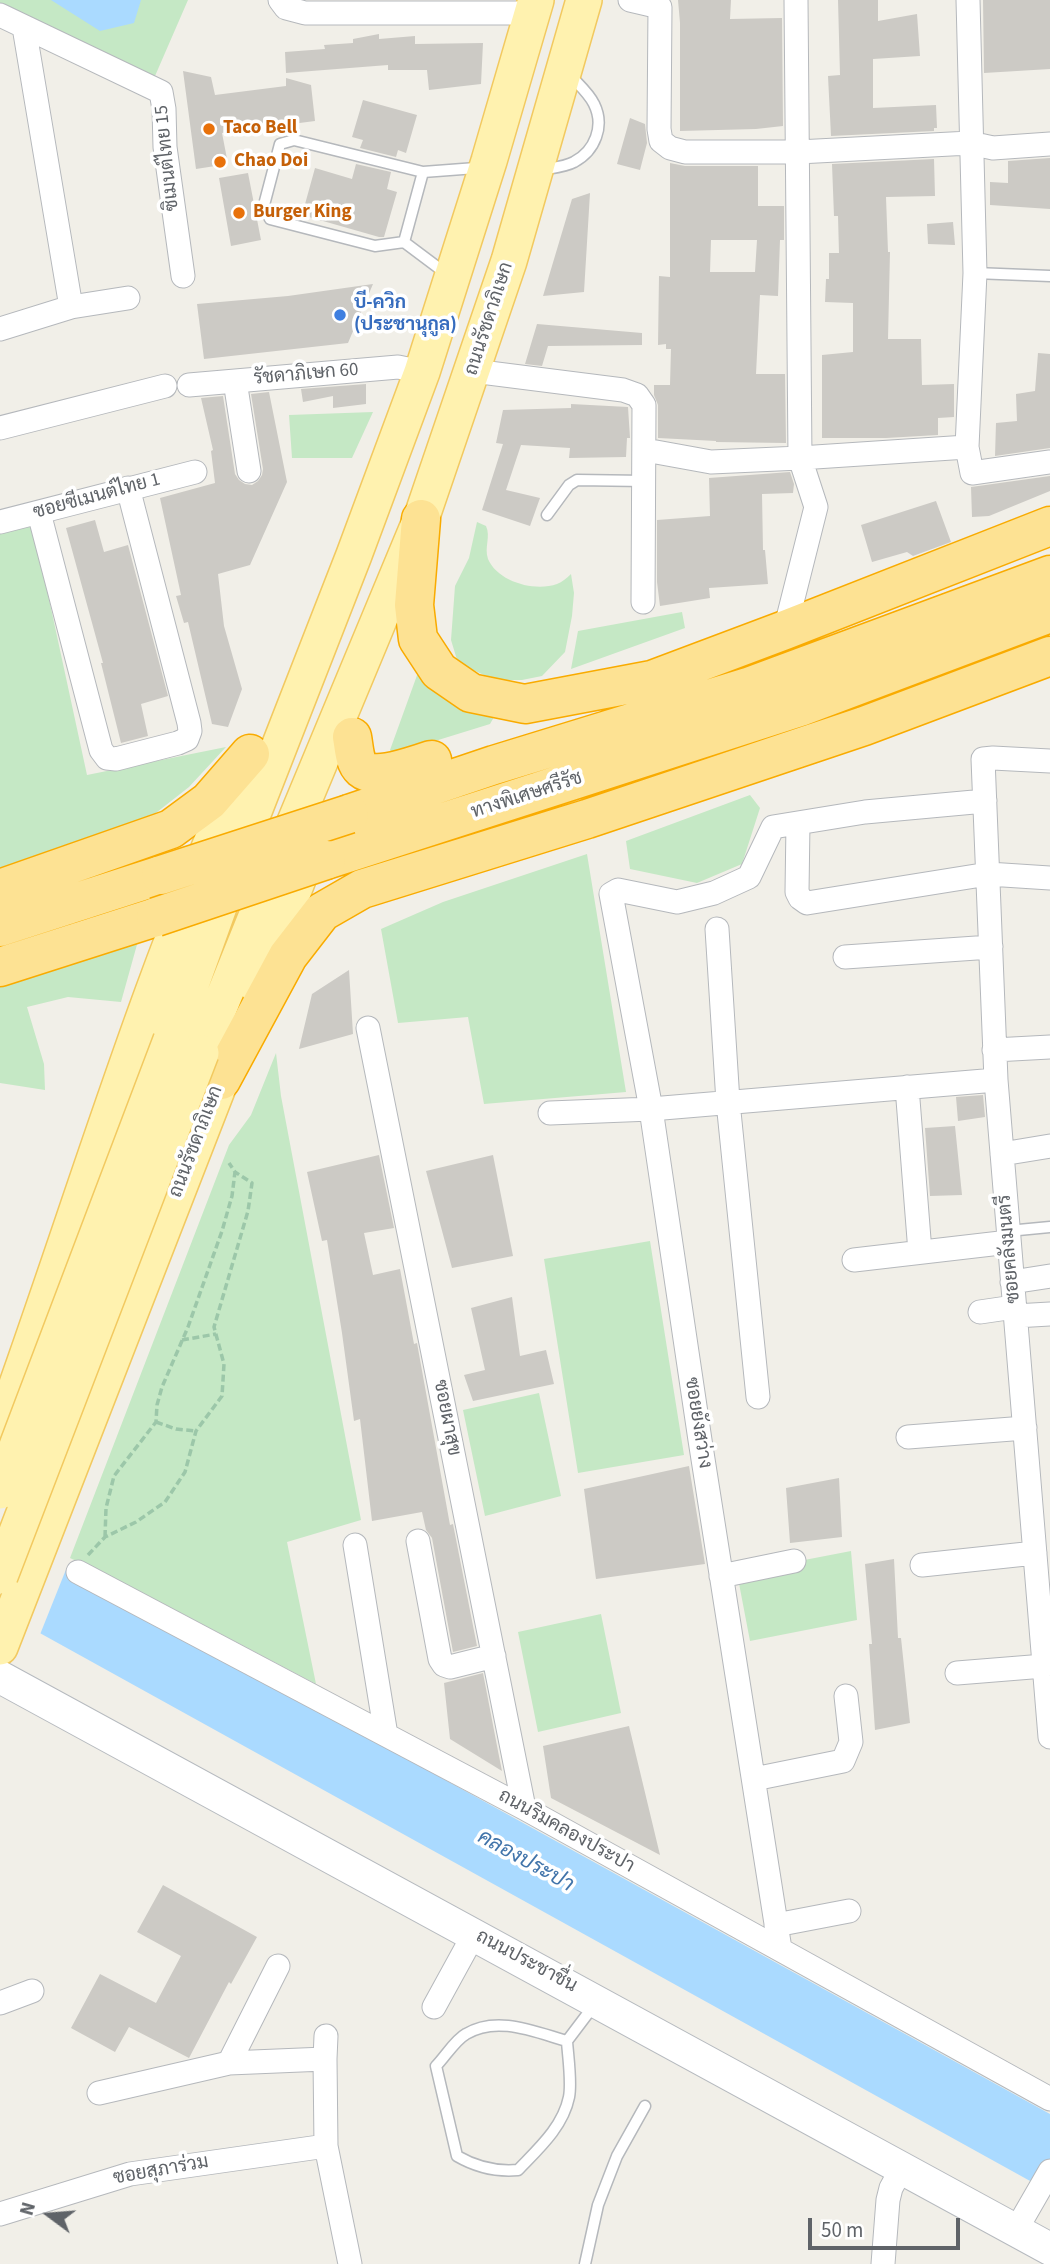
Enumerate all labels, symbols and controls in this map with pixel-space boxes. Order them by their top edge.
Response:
street label: ซิเมนต์ไทย 15 [151,104,185,212]
place label: Taco Bell [223,118,297,140]
marker: Taco Bell [201,121,217,137]
place label: Chao Doi [234,151,308,173]
marker: Chao Doi [212,154,228,170]
place label: Burger King [253,202,352,224]
marker: Burger King [231,205,247,221]
street label: ถนนรัชดาภิเษก [461,259,519,379]
place label: บี-ควิก (ประชานุกูล) [354,293,457,337]
marker: บี-ควิก (ประชานุกูล) [332,307,348,323]
street label: รัชดาภิเษก 60 [253,359,359,391]
street label: ซอยซีเมนต์ไทย 1 [31,469,163,525]
street label: ทางพิเศษศรีรัช [469,767,585,825]
street label: ถนนรัชดาภิเษก [165,1083,229,1201]
street label: ซอยคลังมนตรี [994,1194,1026,1304]
street label: ซอยยังสว่าง [679,1376,715,1470]
street label: ซอยผาสุข [427,1378,465,1458]
street label: ถนนริมคลองประปา [494,1785,638,1879]
water label: คลองประปา [473,1825,577,1899]
street label: ถนนประชาชื่น [471,1926,581,1998]
street label: ซอยสุภาร่วม [112,2151,210,2191]
north arrow [14,2180,84,2250]
text: N [14,2199,43,2219]
scale bar [812,2204,964,2248]
text: 50 m [821,2215,863,2245]

